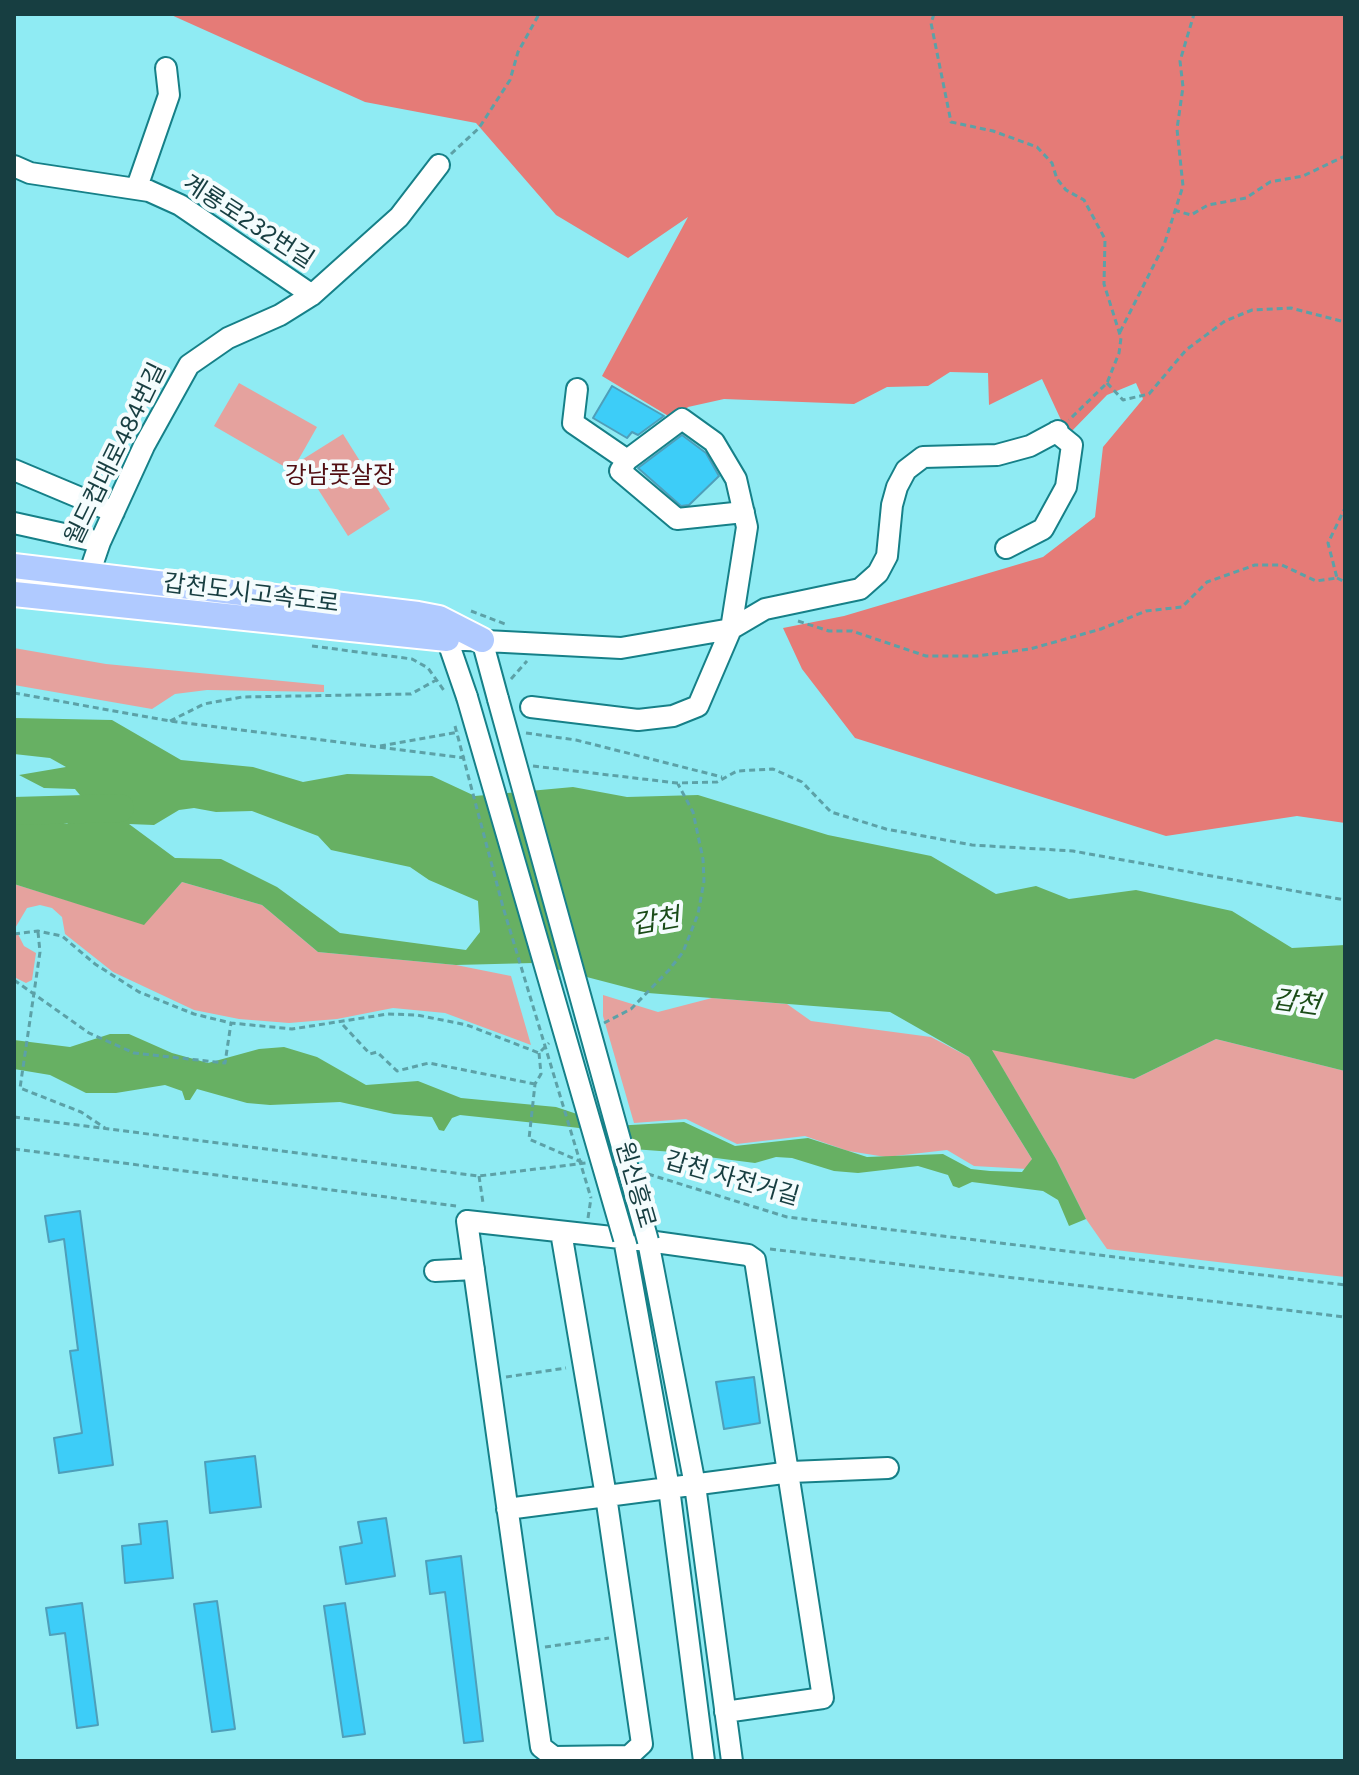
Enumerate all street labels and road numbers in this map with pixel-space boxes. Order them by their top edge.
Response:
street label: 계룡로232번길 [177,169,319,275]
street label: 월드컵대로484번길 [59,358,173,550]
street label: 갑천도시고속도로 [162,569,340,619]
street label: 원신흥로 [609,1139,661,1231]
street label: 갑천 자전거길 [662,1146,802,1212]

